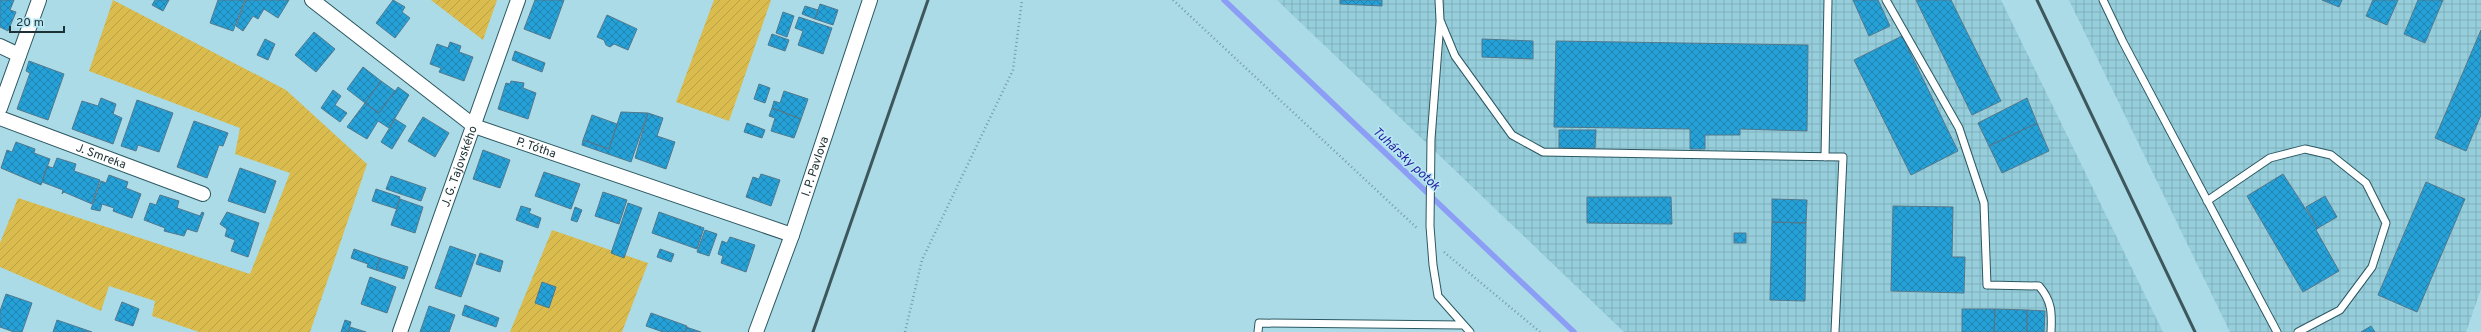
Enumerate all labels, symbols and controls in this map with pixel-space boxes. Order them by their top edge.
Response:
scale bar [10,8,64,34]
text: 20 m [16,15,44,31]
street label: J. G. Tajovského [438,123,482,209]
water label: Tuhársky potok [1369,124,1443,195]
street label: P. Tótha [514,134,558,163]
street label: I. P. Pavlova [798,134,833,199]
street label: J. Smreka [73,140,128,173]

